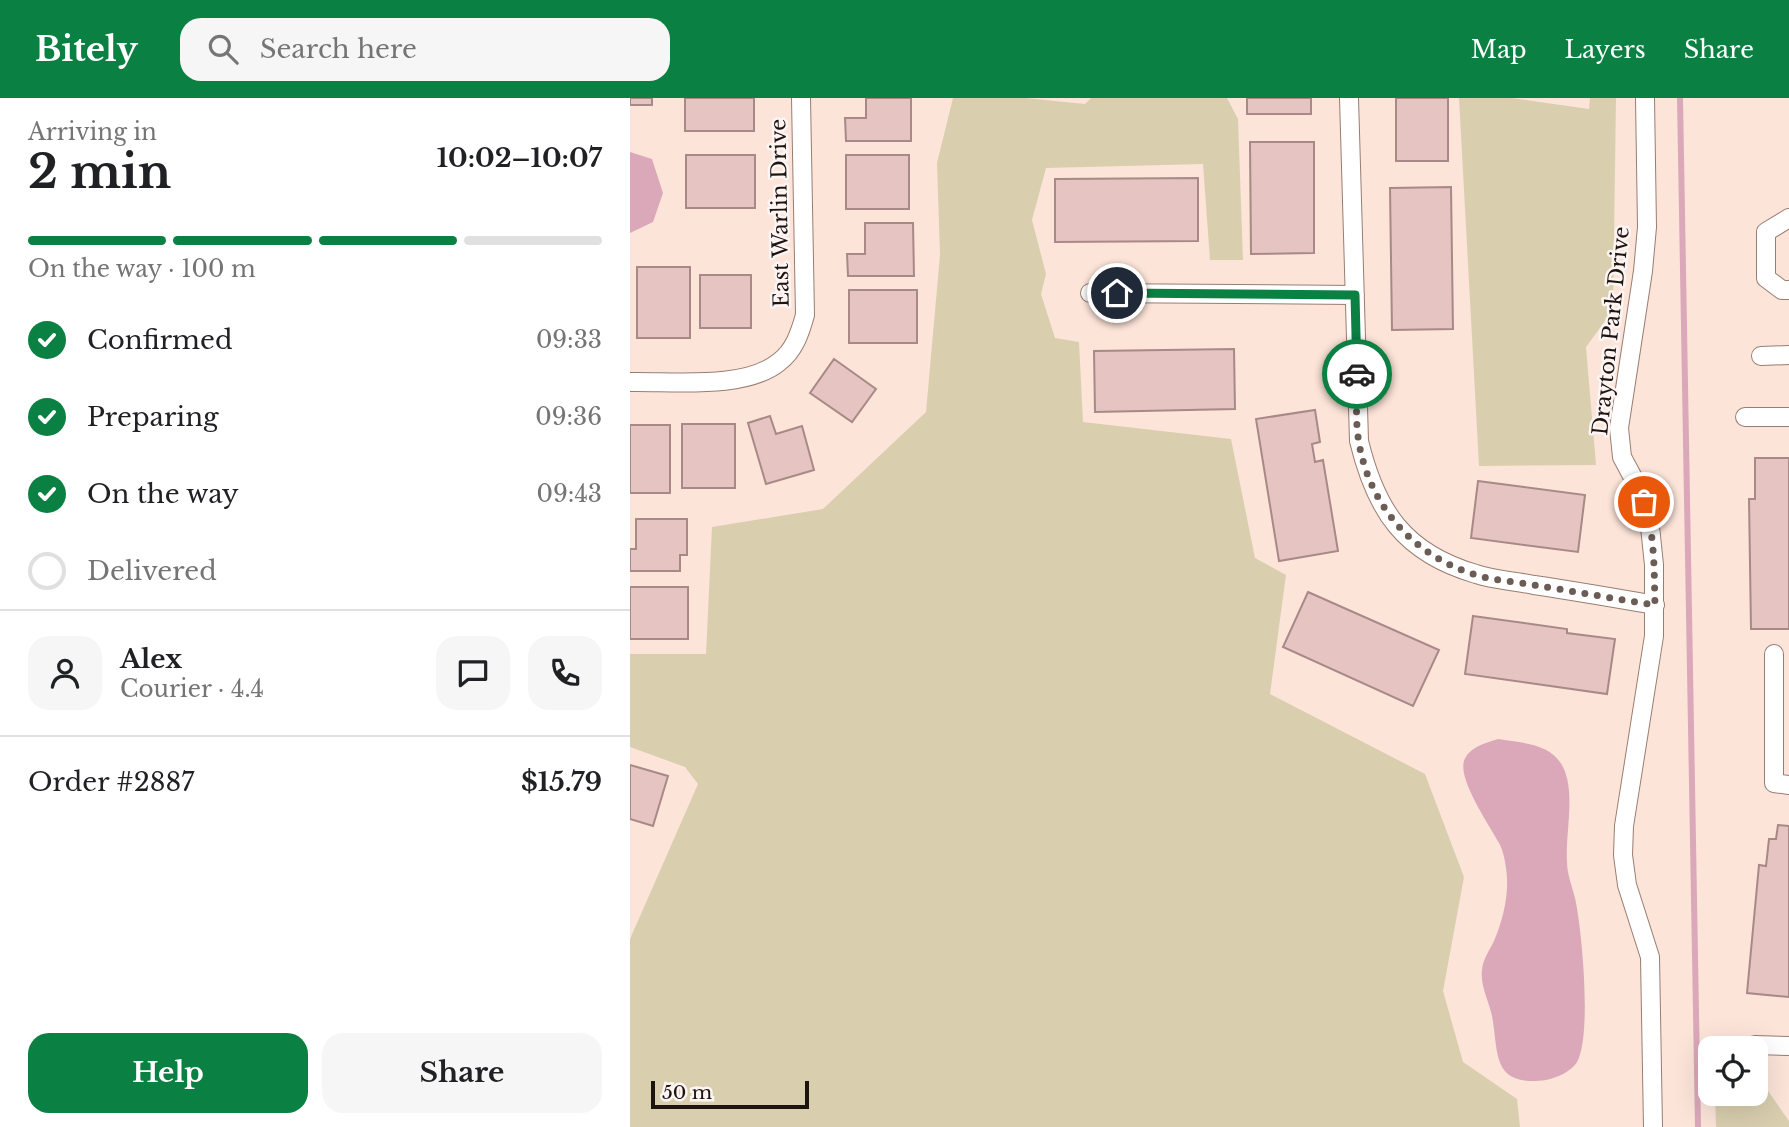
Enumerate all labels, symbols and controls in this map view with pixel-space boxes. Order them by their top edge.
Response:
search box [180,18,670,81]
text: Bitely [35,29,138,70]
icon: search [204,30,242,68]
text: Search here [260,33,417,65]
text: Map [1471,35,1527,64]
text: Layers [1565,35,1646,64]
text: Share [1684,35,1754,64]
text: Arriving in [28,118,157,146]
street label: East Warlin Drive [765,119,795,307]
text: 10:02–10:07 [437,142,602,174]
text: 2 min [28,143,171,200]
street label: Drayton Park Drive [1587,225,1635,437]
text: On the way · 100 m [28,255,256,283]
pin [1087,263,1147,323]
icon: home [1098,274,1136,312]
icon: check [28,321,66,359]
text: Confirmed [87,324,232,356]
text: 09:33 [536,326,602,354]
courier [1322,339,1392,409]
icon: car [1338,355,1376,393]
icon: check [28,398,66,436]
text: Preparing [87,401,219,433]
text: 09:36 [535,403,602,431]
pin [1614,472,1674,532]
icon: check [28,475,66,513]
text: On the way [87,478,239,510]
text: 09:43 [537,480,602,508]
icon: bag [1625,483,1663,521]
text: Delivered [87,555,217,587]
button: person [28,636,102,710]
button: chat [436,636,510,710]
button: phone [528,636,602,710]
text: Alex [120,643,182,675]
text: Courier · 4.4 [120,675,264,703]
text: Order #2887 [28,766,194,798]
text: $15.79 [521,766,602,798]
button: Help [28,1033,308,1113]
button: Share [322,1033,602,1113]
map controls [1698,1036,1768,1106]
button: locate [1698,1036,1768,1106]
scale bar [651,1078,808,1110]
text: 50 m [662,1081,712,1104]

